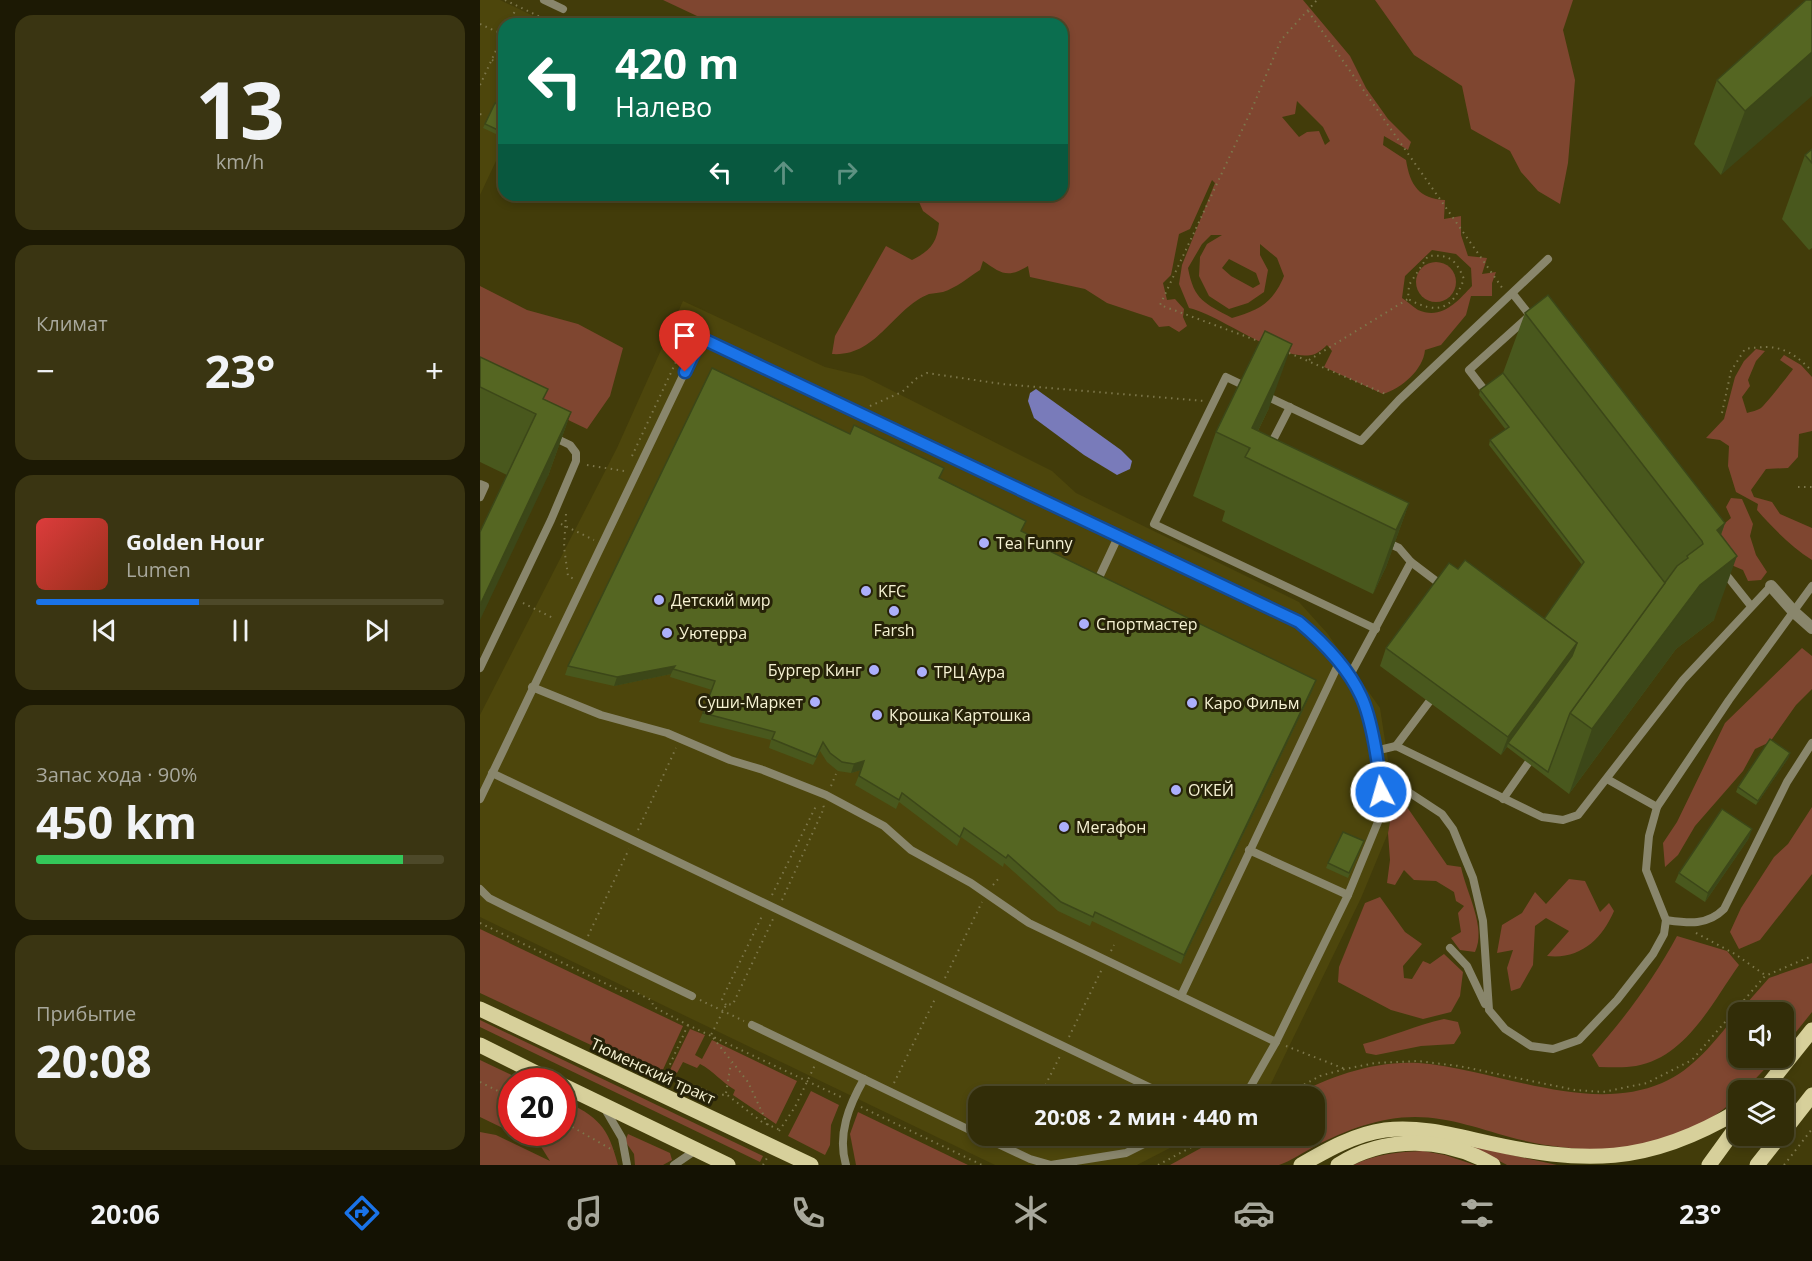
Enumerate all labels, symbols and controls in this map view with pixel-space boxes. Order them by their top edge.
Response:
text: 420 m [615,34,739,91]
icon: left [516,42,594,120]
text: 13 [195,56,285,162]
text: Налево [615,88,712,125]
text: km/h [216,148,264,175]
icon: left [704,156,737,189]
icon: ahead [767,156,800,189]
icon: right [830,156,863,189]
text: Климат [36,310,108,337]
pin [659,310,710,372]
icon: arrive [668,319,701,352]
text: 23° [205,340,275,401]
text: − [36,348,55,393]
text: + [425,348,444,393]
text: Golden Hour [126,526,264,556]
place label: Tea Funny [996,532,1074,554]
marker: Tea Funny [977,536,991,550]
text: Lumen [126,556,191,583]
place label: KFC [878,580,906,602]
marker: KFC [859,584,873,598]
place label: Детский мир [671,589,771,611]
marker: Детский мир [652,593,666,607]
marker: Farsh [887,604,901,618]
place label: Спортмастер [1096,613,1198,635]
icon: previous [88,614,121,647]
icon: pause [224,614,257,647]
icon: next [360,614,393,647]
marker: Спортмастер [1077,617,1091,631]
place label: Farsh [873,619,915,641]
place label: Уютерра [679,622,747,644]
marker: Уютерра [660,626,674,640]
place label: Бургер Кинг [768,659,862,681]
place label: ТРЦ Аура [934,661,1005,683]
marker: Бургер Кинг [867,663,881,677]
marker: ТРЦ Аура [915,665,929,679]
place label: Суши-Маркет [698,691,803,713]
place label: Каро Фильм [1204,692,1299,714]
marker: Суши-Маркет [808,695,822,709]
marker: Каро Фильм [1185,696,1199,710]
place label: Крошка Картошка [889,704,1031,726]
marker: Крошка Картошка [870,708,884,722]
position arrow [1349,760,1413,824]
text: Запас хода · 90% [36,761,197,788]
place label: О’КЕЙ [1188,779,1234,801]
marker: О’КЕЙ [1169,783,1183,797]
text: 450 km [36,791,197,852]
place label: Мегафон [1076,816,1146,838]
marker: Мегафон [1057,820,1071,834]
text: Прибытие [36,1000,136,1027]
map controls [1728,1002,1794,1146]
button: sound [1728,1002,1794,1068]
text: 20:08 [36,1030,152,1091]
street label: Тюменский тракт [587,1032,719,1110]
speed limit sign: 20 [498,1068,576,1146]
button: layers [1728,1080,1794,1146]
text: 20:08 · 2 мин · 440 m [1034,1101,1259,1131]
icon: directions [341,1192,383,1234]
icon: music [564,1192,606,1234]
icon: phone [787,1192,829,1234]
icon: climate [1010,1192,1052,1234]
icon: car [1233,1192,1275,1234]
icon: filters [1456,1192,1498,1234]
text: 20:06 [91,1195,160,1232]
text: 23° [1679,1195,1721,1232]

